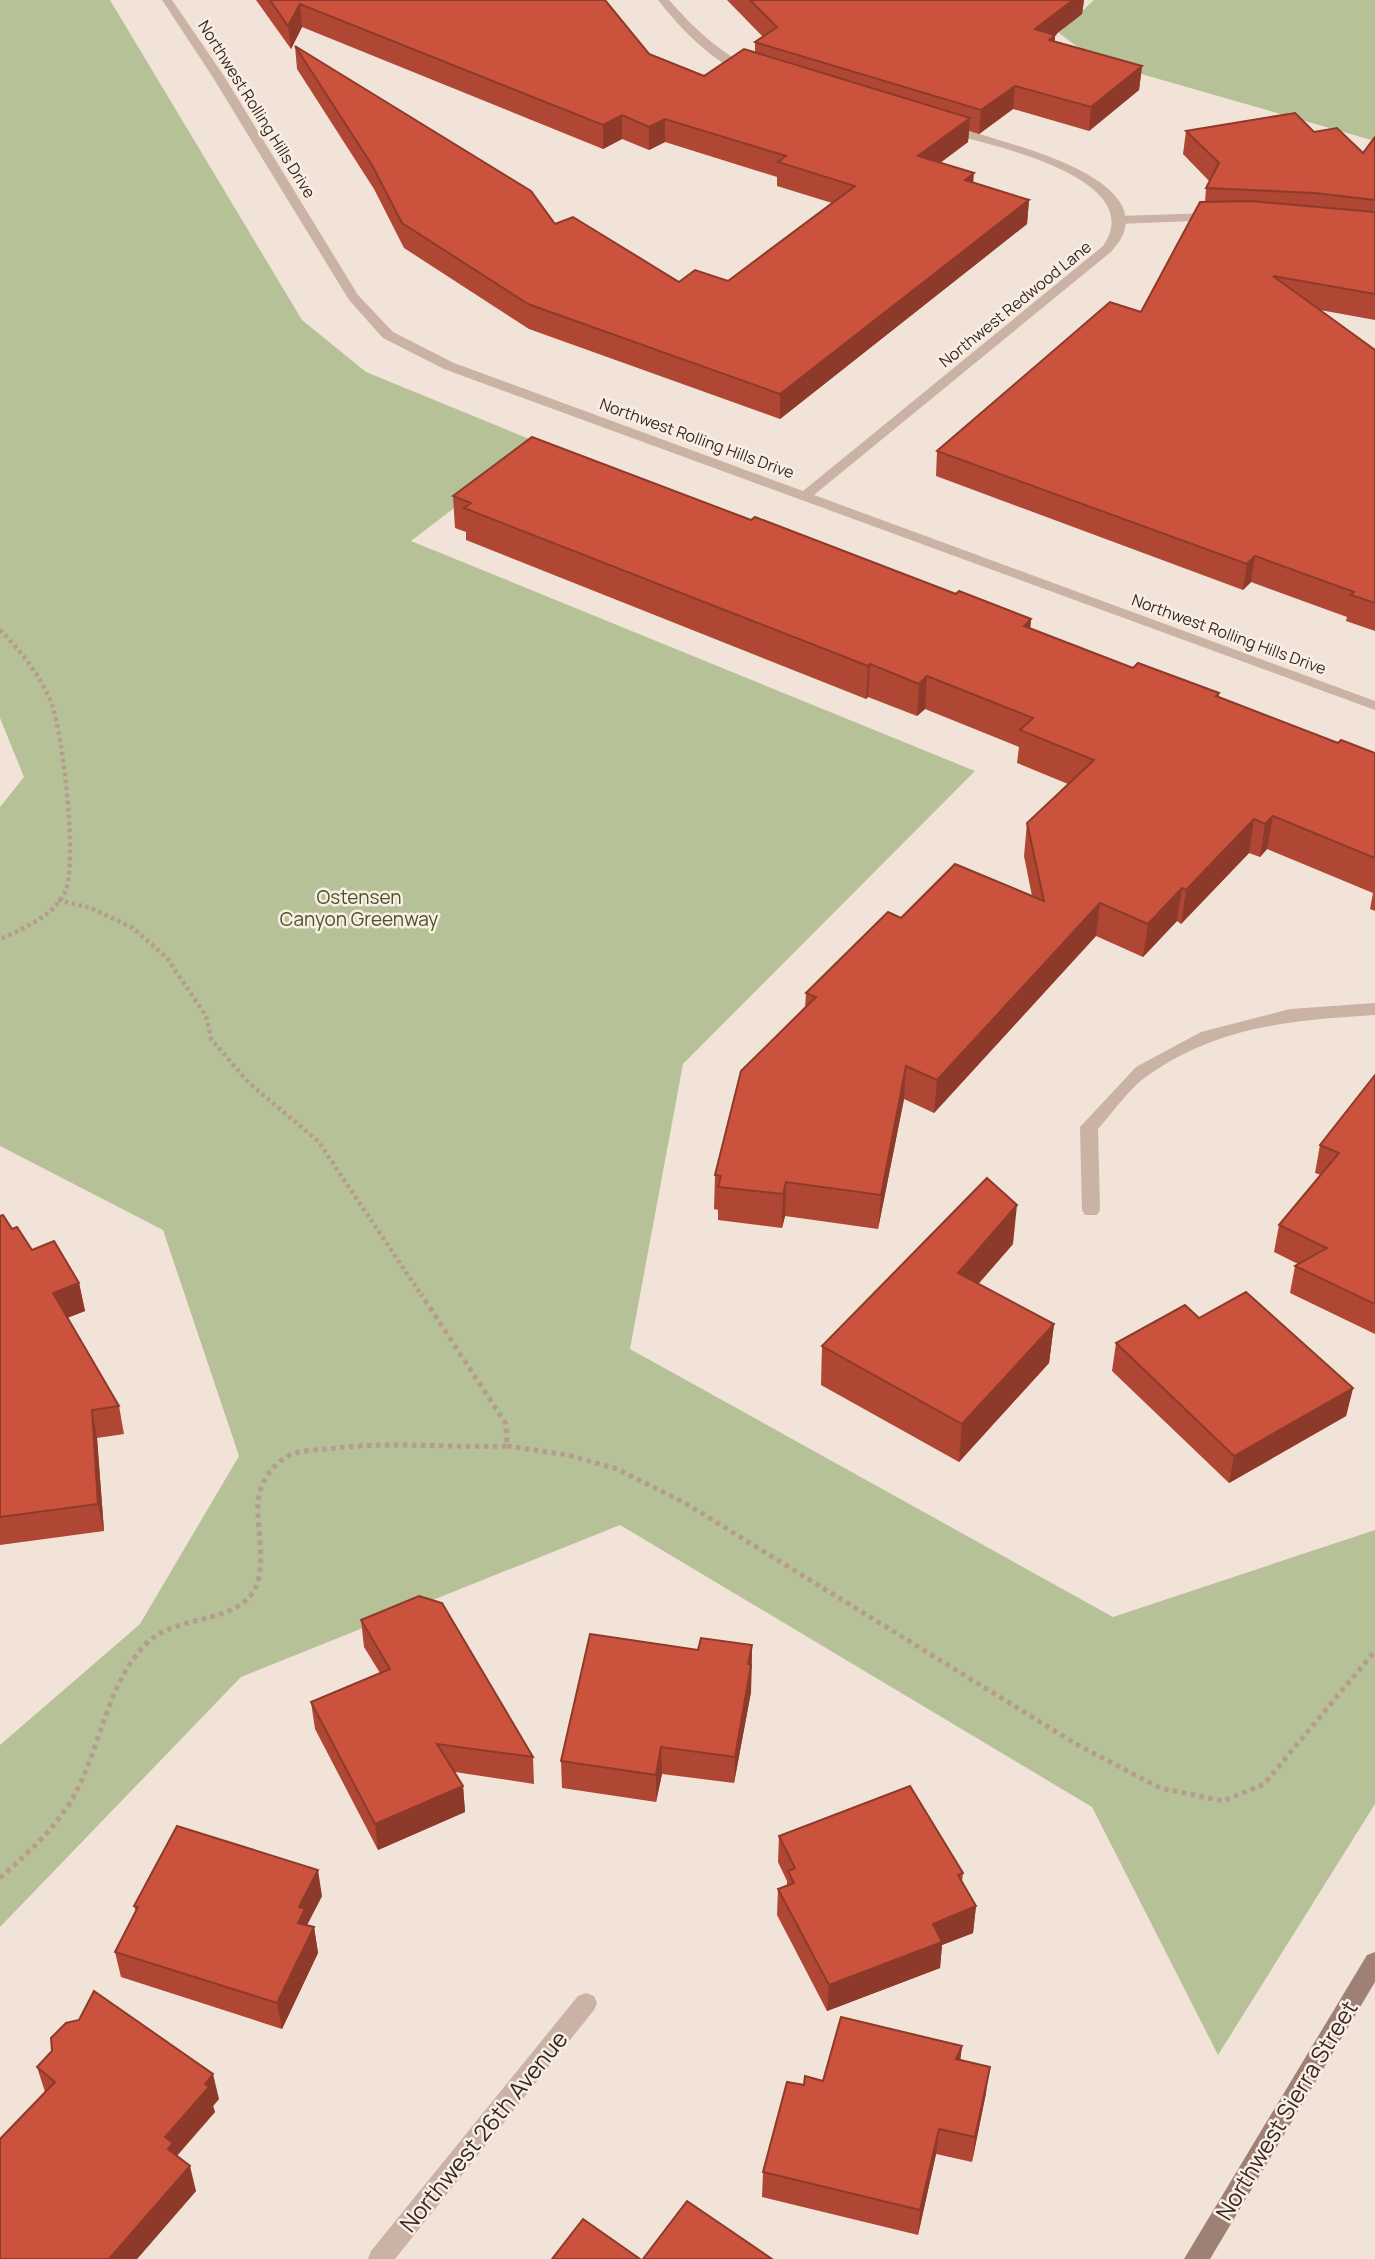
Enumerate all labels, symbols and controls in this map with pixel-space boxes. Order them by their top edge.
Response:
street label: Northwest Rolling Hills Drive [193,16,321,202]
street label: Northwest Redwood Lane [934,236,1096,372]
street label: Northwest Rolling Hills Drive [597,393,797,483]
street label: Northwest Rolling Hills Drive [1129,589,1329,679]
park label: Ostensen Canyon Greenway [280,884,438,932]
street label: Northwest Sierra Street [1208,1994,1364,2226]
street label: Northwest 26th Avenue [392,2024,574,2238]

